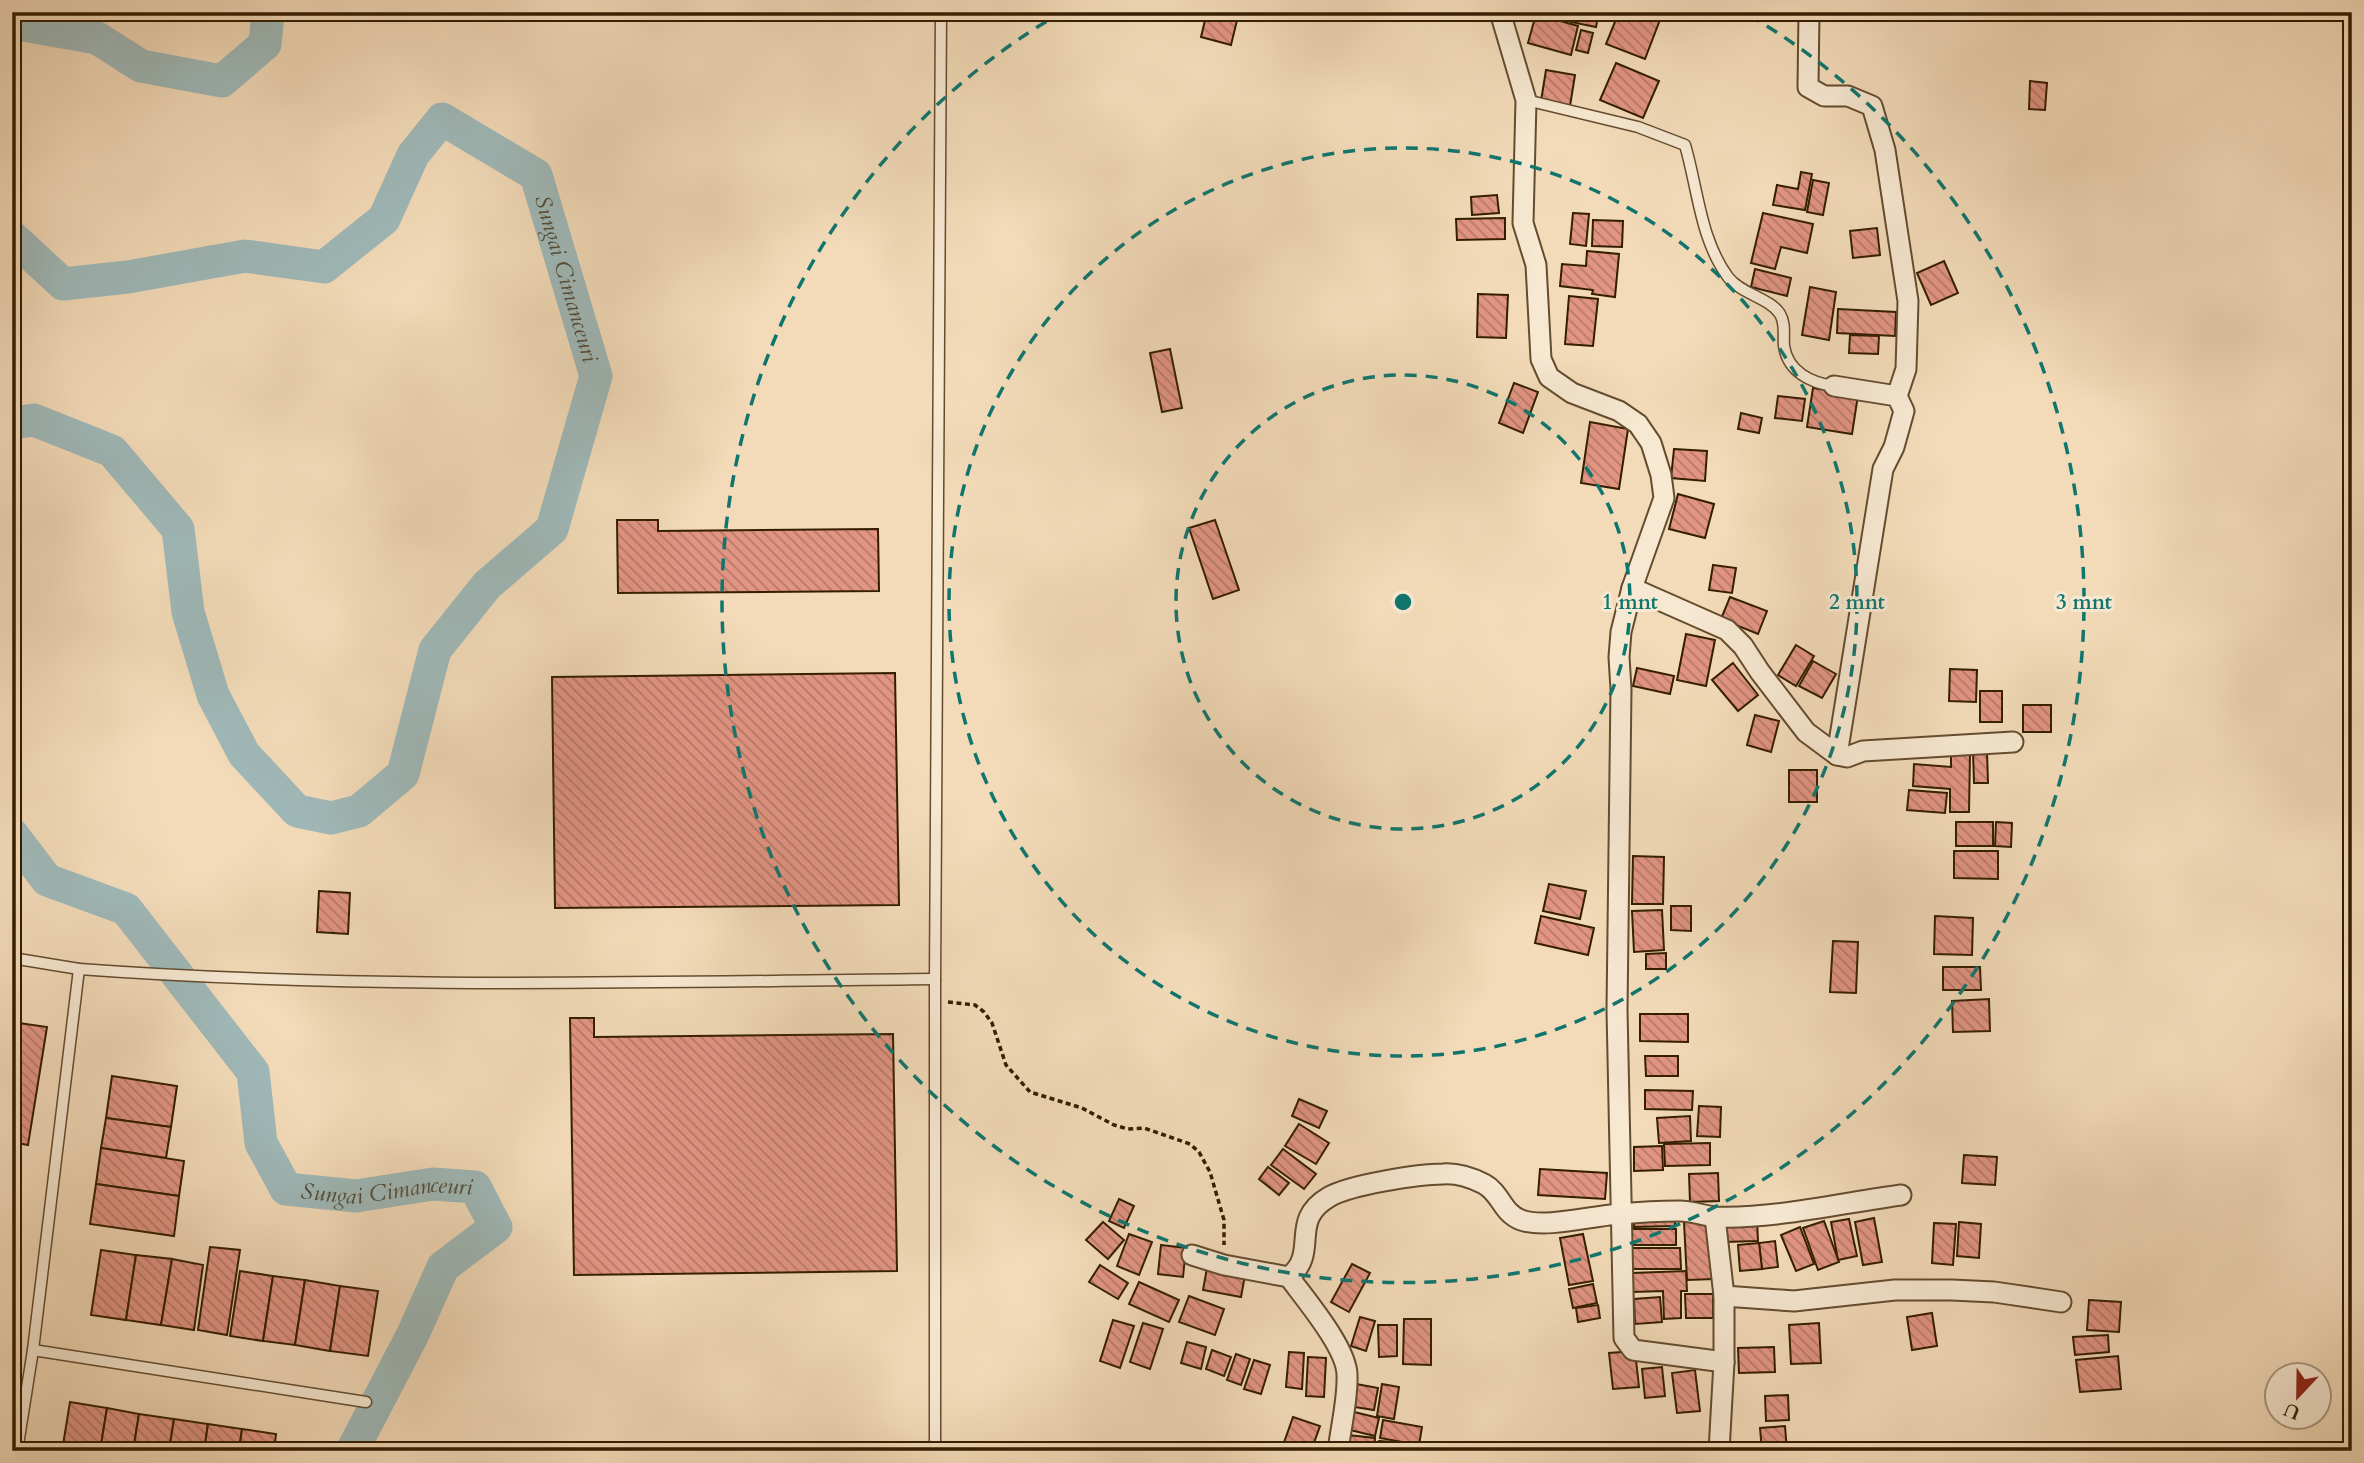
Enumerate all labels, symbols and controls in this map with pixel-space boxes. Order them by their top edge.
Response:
water label: Sungai Cimanceuri [527,191,607,366]
text: 1 mnt [1602,588,1659,617]
text: 2 mnt [1829,588,1886,617]
text: 3 mnt [2056,588,2113,617]
centre of rings [1391,590,1415,614]
water label: Sungai Cimanceuri [300,1168,474,1211]
north arrow [2262,1362,2332,1432]
text: U [2279,1396,2304,1426]

